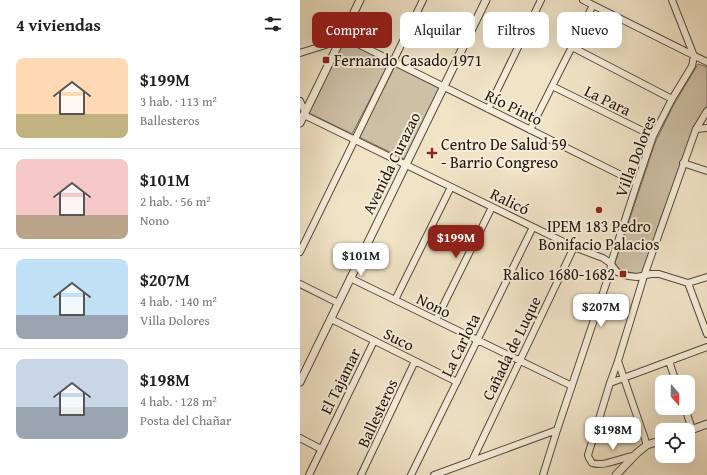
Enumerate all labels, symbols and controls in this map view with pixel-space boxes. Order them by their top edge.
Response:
text: 4 viviendas [16,12,101,37]
chip: Comprar [312,12,392,48]
chip: Alquilar [400,12,475,48]
chip: Filtros [483,12,549,48]
chip: Nuevo [557,12,622,48]
icon: filters [262,13,284,35]
place label: Fernando Casado 1971 [334,48,482,72]
marker: Fernando Casado 1971 [321,55,331,65]
text: $199M [140,67,190,92]
icon: home [48,74,96,122]
street label: La Para [581,78,636,122]
street label: Río Pinto [481,83,547,131]
text: 3 hab. · 113 m² [140,92,217,111]
street label: Avenida Curazao [356,108,426,218]
text: Ballesteros [140,111,200,130]
street label: Villa Dolores [608,112,662,200]
place label: Centro De Salud 59 - Barrio Congreso [441,132,567,174]
marker: Centro De Salud 59 - Barrio Congreso [426,147,438,159]
text: $101M [140,167,190,192]
icon: home [48,175,96,223]
street label: Ralicó [486,181,534,221]
text: 2 hab. · 56 m² [140,192,211,211]
marker: IPEM 183 Pedro Bonifacio Palacios [594,205,604,215]
text: Nono [140,211,169,230]
place label: IPEM 183 Pedro Bonifacio Palacios [539,214,660,256]
pin: $199M [428,225,484,259]
text: $199M [437,228,475,247]
pin: $101M [333,243,389,277]
text: $101M [342,246,380,265]
place label: Ralico 1680-1682 [503,262,615,286]
text: $207M [140,267,190,292]
marker: Ralico 1680-1682 [618,269,628,279]
icon: home [48,275,96,323]
street label: Nono [413,286,455,324]
text: 4 hab. · 140 m² [140,292,217,311]
street label: Cañada de Luque [475,292,547,404]
pin: $207M [573,294,629,328]
text: $207M [582,297,620,316]
street label: La Carlota [434,309,486,381]
text: Villa Dolores [140,311,210,330]
street label: Suco [379,321,419,357]
street label: El Tajamar [314,343,367,418]
text: $198M [140,367,190,392]
icon: home [48,375,96,423]
street label: Ballesteros [351,375,403,451]
north arrow [655,375,695,415]
map controls [655,375,695,463]
text: 4 hab. · 128 m² [140,392,217,411]
text: Posta del Chañar [140,411,231,430]
pin: $198M [585,417,641,451]
text: $198M [594,420,632,439]
button: locate [655,423,695,463]

